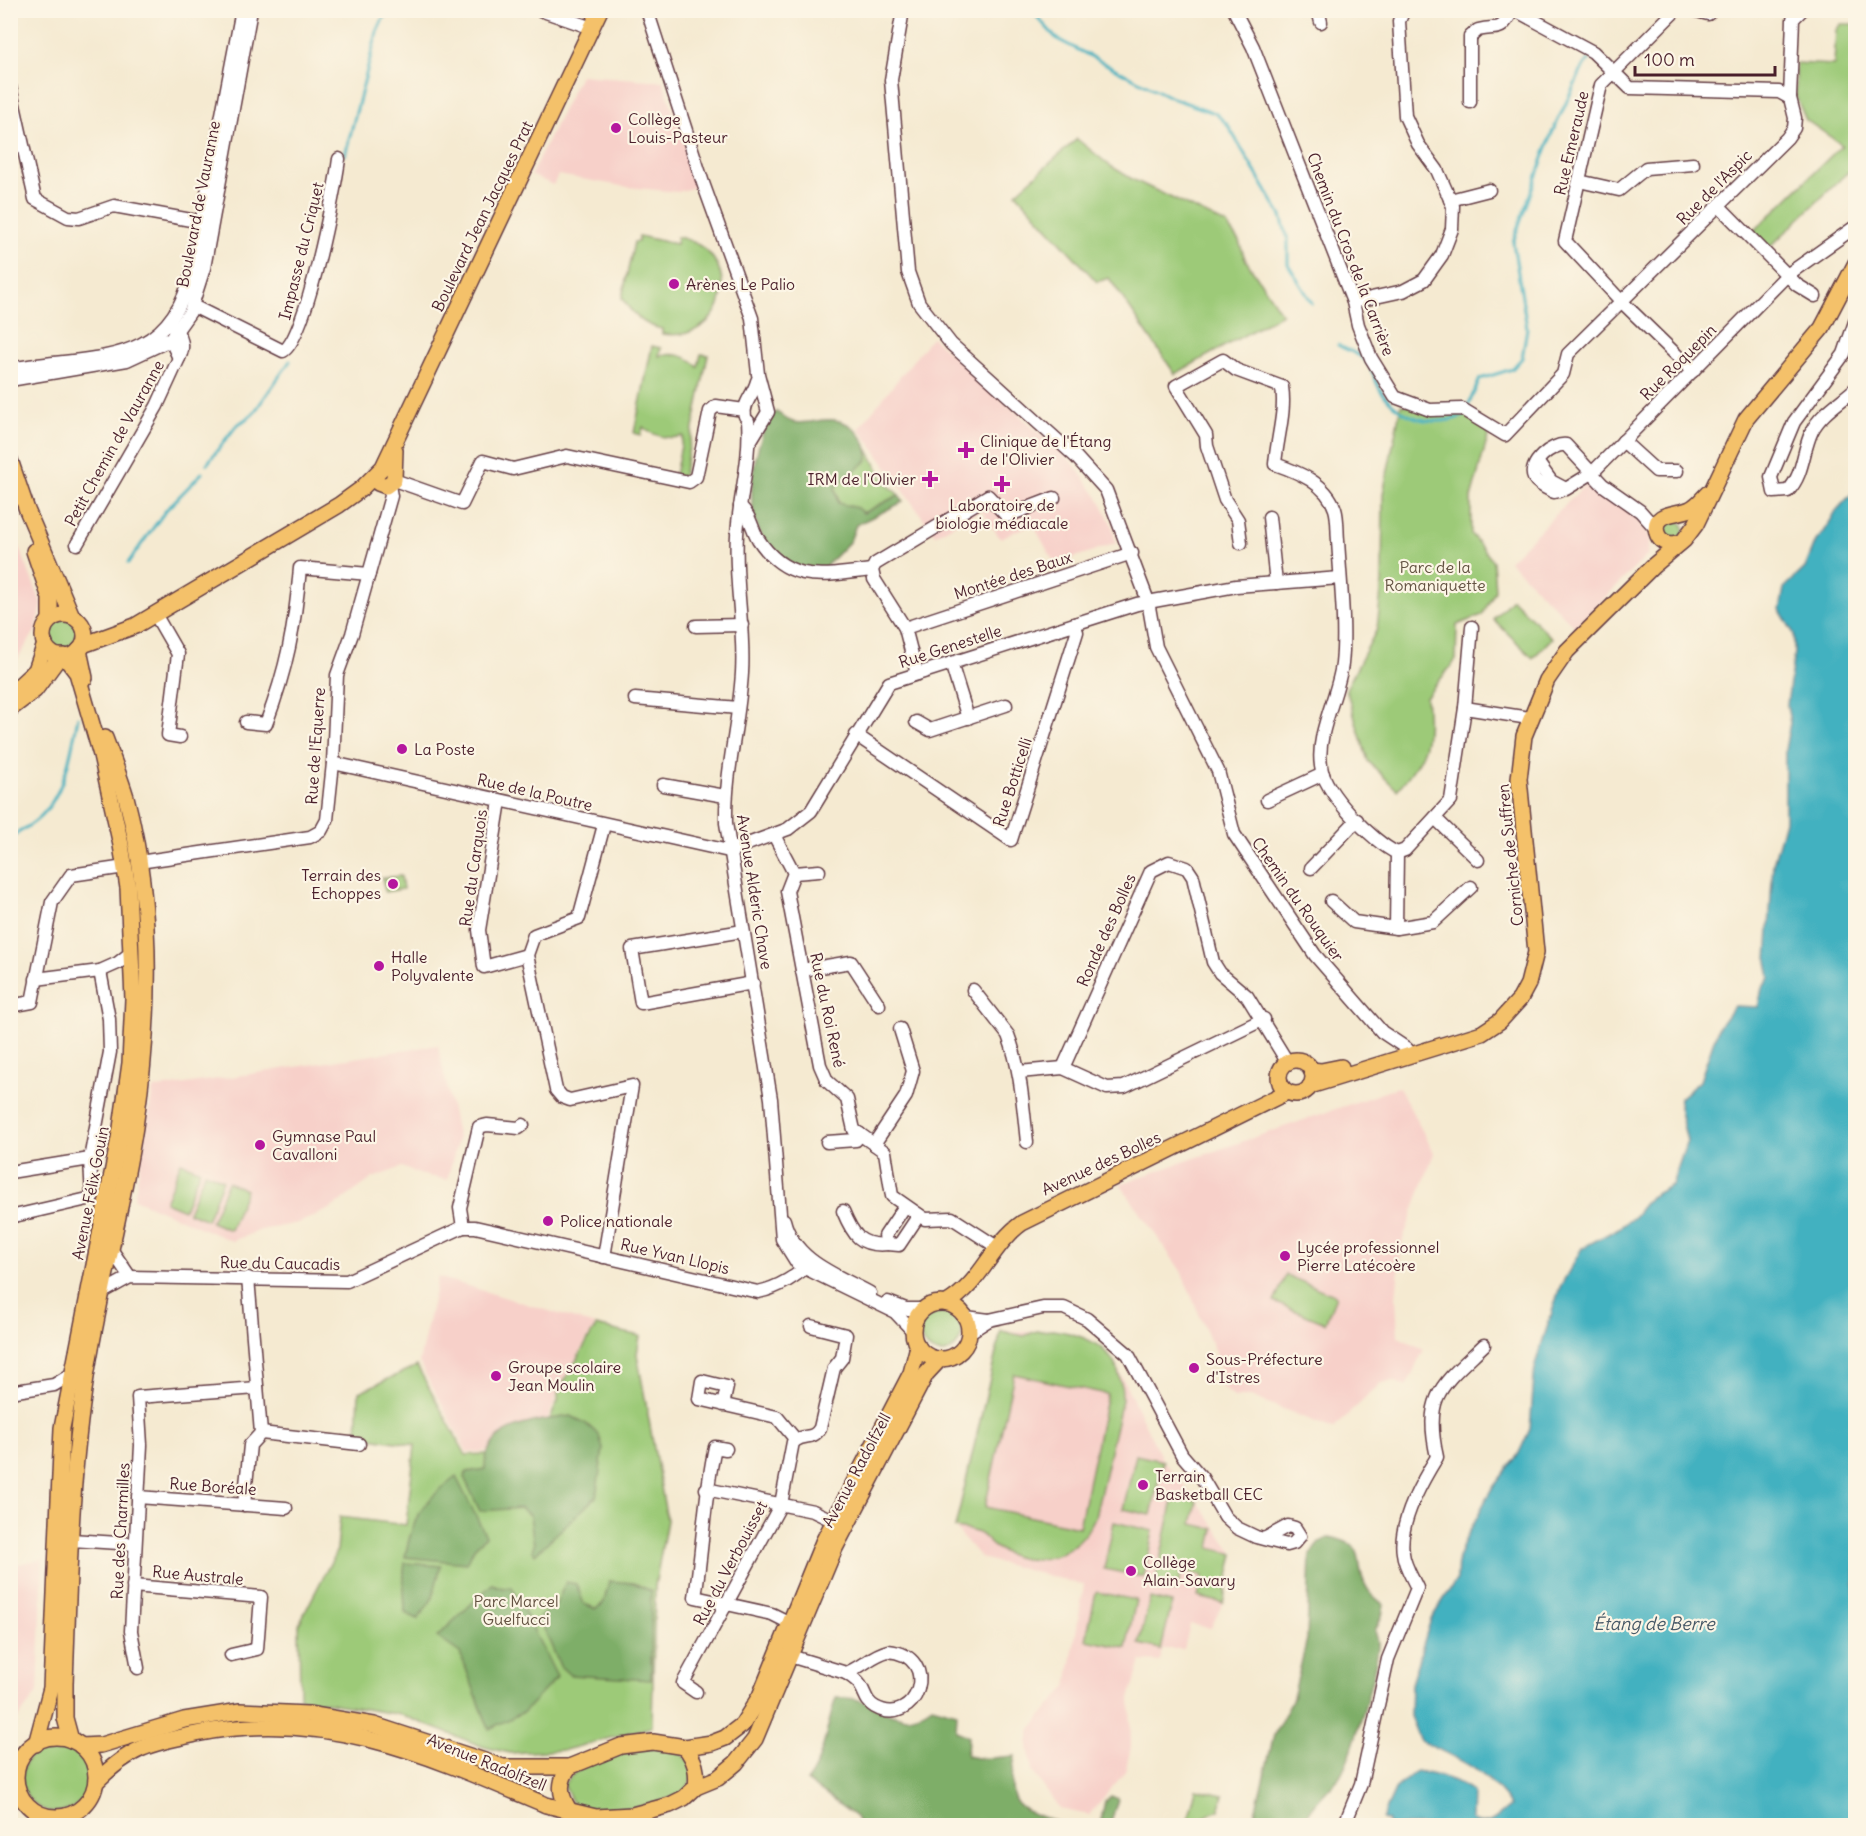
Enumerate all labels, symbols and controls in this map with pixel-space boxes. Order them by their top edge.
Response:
scale bar [1635,39,1774,77]
text: 100 m [1644,48,1695,71]
street label: Rue Emeraude [1549,89,1593,197]
place label: Collège Louis-Pasteur [628,109,728,147]
street label: Boulevard Jean Jacques Prat [427,117,537,315]
street label: Boulevard de Vauranne [172,119,224,289]
marker: Collège Louis-Pasteur [609,121,623,135]
street label: Rue de l'Aspic [1672,145,1756,229]
street label: Chemin du Cros de la Carrière [1303,149,1399,359]
street label: Impasse du Criquet [274,179,328,322]
place label: Arènes Le Palio [686,274,795,294]
marker: Arènes Le Palio [667,277,681,291]
street label: Rue Roquepin [1636,320,1720,404]
street label: Petit Chemin de Vauranne [60,356,168,530]
place label: Clinique de l'Étang de l'Olivier [980,431,1111,469]
marker: Clinique de l'Étang de l'Olivier [957,441,975,459]
place label: IRM de l'Olivier [808,469,916,489]
marker: IRM de l'Olivier [921,470,939,488]
marker: Laboratoire de biologie médiacale [993,475,1011,493]
place label: Laboratoire de biologie médiacale [936,495,1069,533]
street label: Montée des Baux [951,546,1075,604]
park label: Parc de la Romaniquette [1384,557,1486,595]
street label: Rue Genestelle [896,620,1004,672]
street label: Rue de l'Equerre [301,687,329,805]
street label: Rue Botticelli [988,735,1036,829]
place label: La Poste [414,739,475,759]
marker: La Poste [395,742,409,756]
street label: Rue de la Poutre [475,769,595,815]
street label: Corniche de Suffren [1493,783,1527,927]
street label: Rue du Carquois [455,808,491,928]
street label: Avenue Alderic Chave [733,813,777,971]
street label: Chemin du Rouquier [1248,833,1349,965]
place label: Terrain des Echoppes [301,865,381,903]
street label: Ronde des Bolles [1072,870,1140,990]
marker: Terrain des Echoppes [386,877,400,891]
place label: Halle Polyvalente [391,947,474,985]
street label: Rue du Roi René [806,951,850,1069]
marker: Halle Polyvalente [372,959,386,973]
street label: Avenue Félix Gouin [67,1124,113,1262]
place label: Gymnase Paul Cavalloni [272,1126,376,1164]
street label: Avenue des Bolles [1038,1127,1164,1199]
marker: Gymnase Paul Cavalloni [253,1138,267,1152]
place label: Police nationale [560,1211,673,1231]
marker: Police nationale [541,1214,555,1228]
street label: Rue Yvan Llopis [619,1234,731,1278]
place label: Lycée professionnel Pierre Latécoère [1297,1237,1439,1275]
marker: Lycée professionnel Pierre Latécoère [1278,1249,1292,1263]
street label: Rue du Caucadis [220,1252,340,1274]
place label: Sous-Préfecture d'Istres [1206,1349,1323,1387]
place label: Groupe scolaire Jean Moulin [508,1357,621,1395]
marker: Sous-Préfecture d'Istres [1187,1361,1201,1375]
marker: Groupe scolaire Jean Moulin [489,1369,503,1383]
street label: Avenue Radolfzell [817,1409,895,1531]
street label: Rue des Charmilles [106,1462,134,1600]
place label: Terrain Basketball CEC [1155,1466,1263,1504]
street label: Rue Boréale [169,1473,257,1499]
marker: Terrain Basketball CEC [1136,1478,1150,1492]
street label: Rue du Verbouisset [689,1497,772,1629]
place label: Collège Alain-Savary [1143,1552,1236,1590]
street label: Rue Australe [151,1561,245,1589]
marker: Collège Alain-Savary [1124,1564,1138,1578]
park label: Parc Marcel Guelfucci [473,1591,559,1629]
water label: Étang de Berre [1593,1612,1716,1635]
street label: Avenue Radolfzell [424,1729,550,1795]

